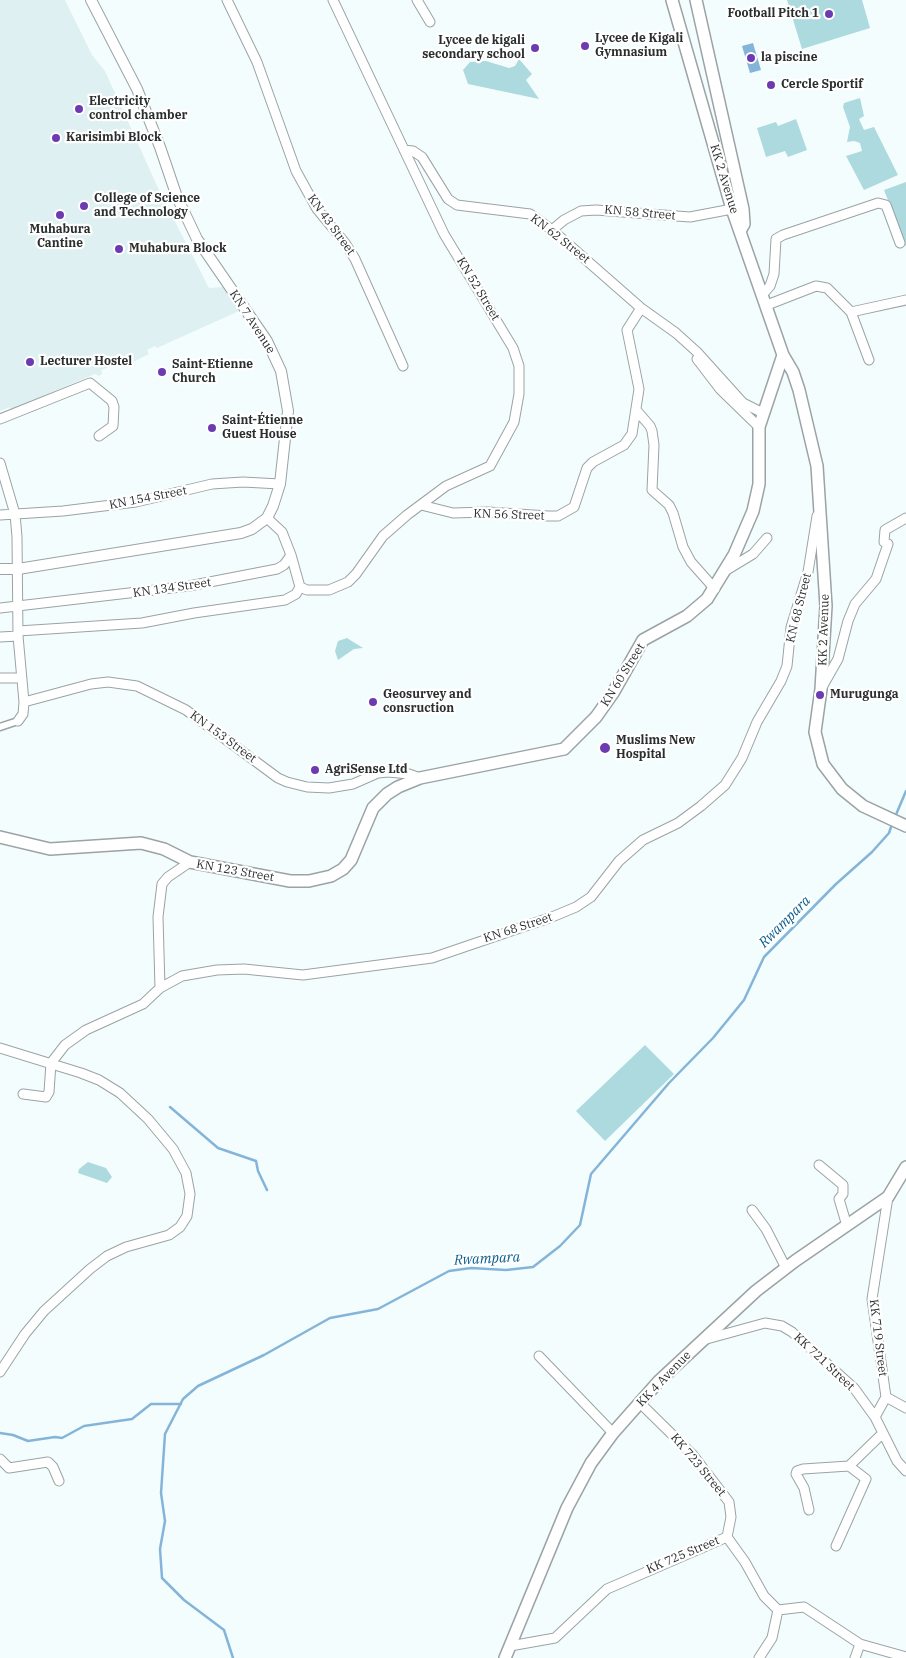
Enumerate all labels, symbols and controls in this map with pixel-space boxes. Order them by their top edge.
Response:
place label: Football Pitch 1 [727,7,819,21]
marker: Football Pitch 1 [823,8,835,20]
place label: Lycee de Kigali Gymnasium [595,32,683,60]
place label: Lycee de kigali secondary school [422,34,525,62]
marker: Lycee de Kigali Gymnasium [579,40,591,52]
marker: Lycee de kigali secondary school [529,42,541,54]
place label: la piscine [761,51,817,65]
marker: la piscine [745,52,757,64]
place label: Cercle Sportif [781,78,863,92]
marker: Cercle Sportif [765,79,777,91]
place label: Electricity control chamber [89,95,187,123]
marker: Electricity control chamber [73,103,85,115]
place label: Karisimbi Block [66,131,161,145]
marker: Karisimbi Block [50,132,62,144]
street label: KK 2 Avenue [707,143,741,215]
place label: College of Science and Technology [94,192,200,220]
street label: KN 43 Street [304,192,358,258]
marker: College of Science and Technology [78,200,90,212]
street label: KN 58 Street [604,203,676,223]
marker: Muhabura Cantine [54,209,66,221]
street label: KN 62 Street [527,211,593,267]
place label: Muhabura Cantine [29,223,91,251]
place label: Muhabura Block [129,242,226,256]
marker: Muhabura Block [113,243,125,255]
street label: KN 52 Street [453,255,503,323]
street label: KN 7 Avenue [226,288,278,356]
place label: Lecturer Hostel [40,355,132,369]
marker: Lecturer Hostel [24,356,36,368]
place label: Saint-Etienne Church [172,358,253,386]
marker: Saint-Etienne Church [156,366,168,378]
place label: Saint-Étienne Guest House [222,414,303,442]
marker: Saint-Étienne Guest House [206,422,218,434]
street label: KN 154 Street [108,483,188,513]
street label: KN 56 Street [473,507,545,523]
street label: KN 68 Street [783,572,815,644]
street label: KN 134 Street [132,575,212,601]
street label: KK 2 Avenue [816,594,832,666]
street label: KN 60 Street [598,641,648,709]
place label: Geosurvey and consruction [383,688,471,716]
place label: Murugunga [830,688,899,702]
marker: Murugunga [814,689,826,701]
marker: Geosurvey and consruction [367,696,379,708]
street label: KN 153 Street [187,708,259,766]
place label: Muslims New Hospital [616,734,695,762]
marker: Muslims New Hospital [598,741,612,755]
place label: AgriSense Ltd [325,763,408,777]
marker: AgriSense Ltd [309,764,321,776]
street label: KN 123 Street [195,857,275,885]
water label: Rwampara [756,893,814,951]
street label: KN 68 Street [482,910,554,946]
water label: Rwampara [454,1249,520,1269]
street label: KK 719 Street [866,1298,890,1378]
street label: KK 721 Street [791,1330,857,1394]
street label: KK 4 Avenue [634,1348,694,1410]
street label: KK 723 Street [667,1431,729,1499]
street label: KK 725 Street [644,1533,722,1577]

